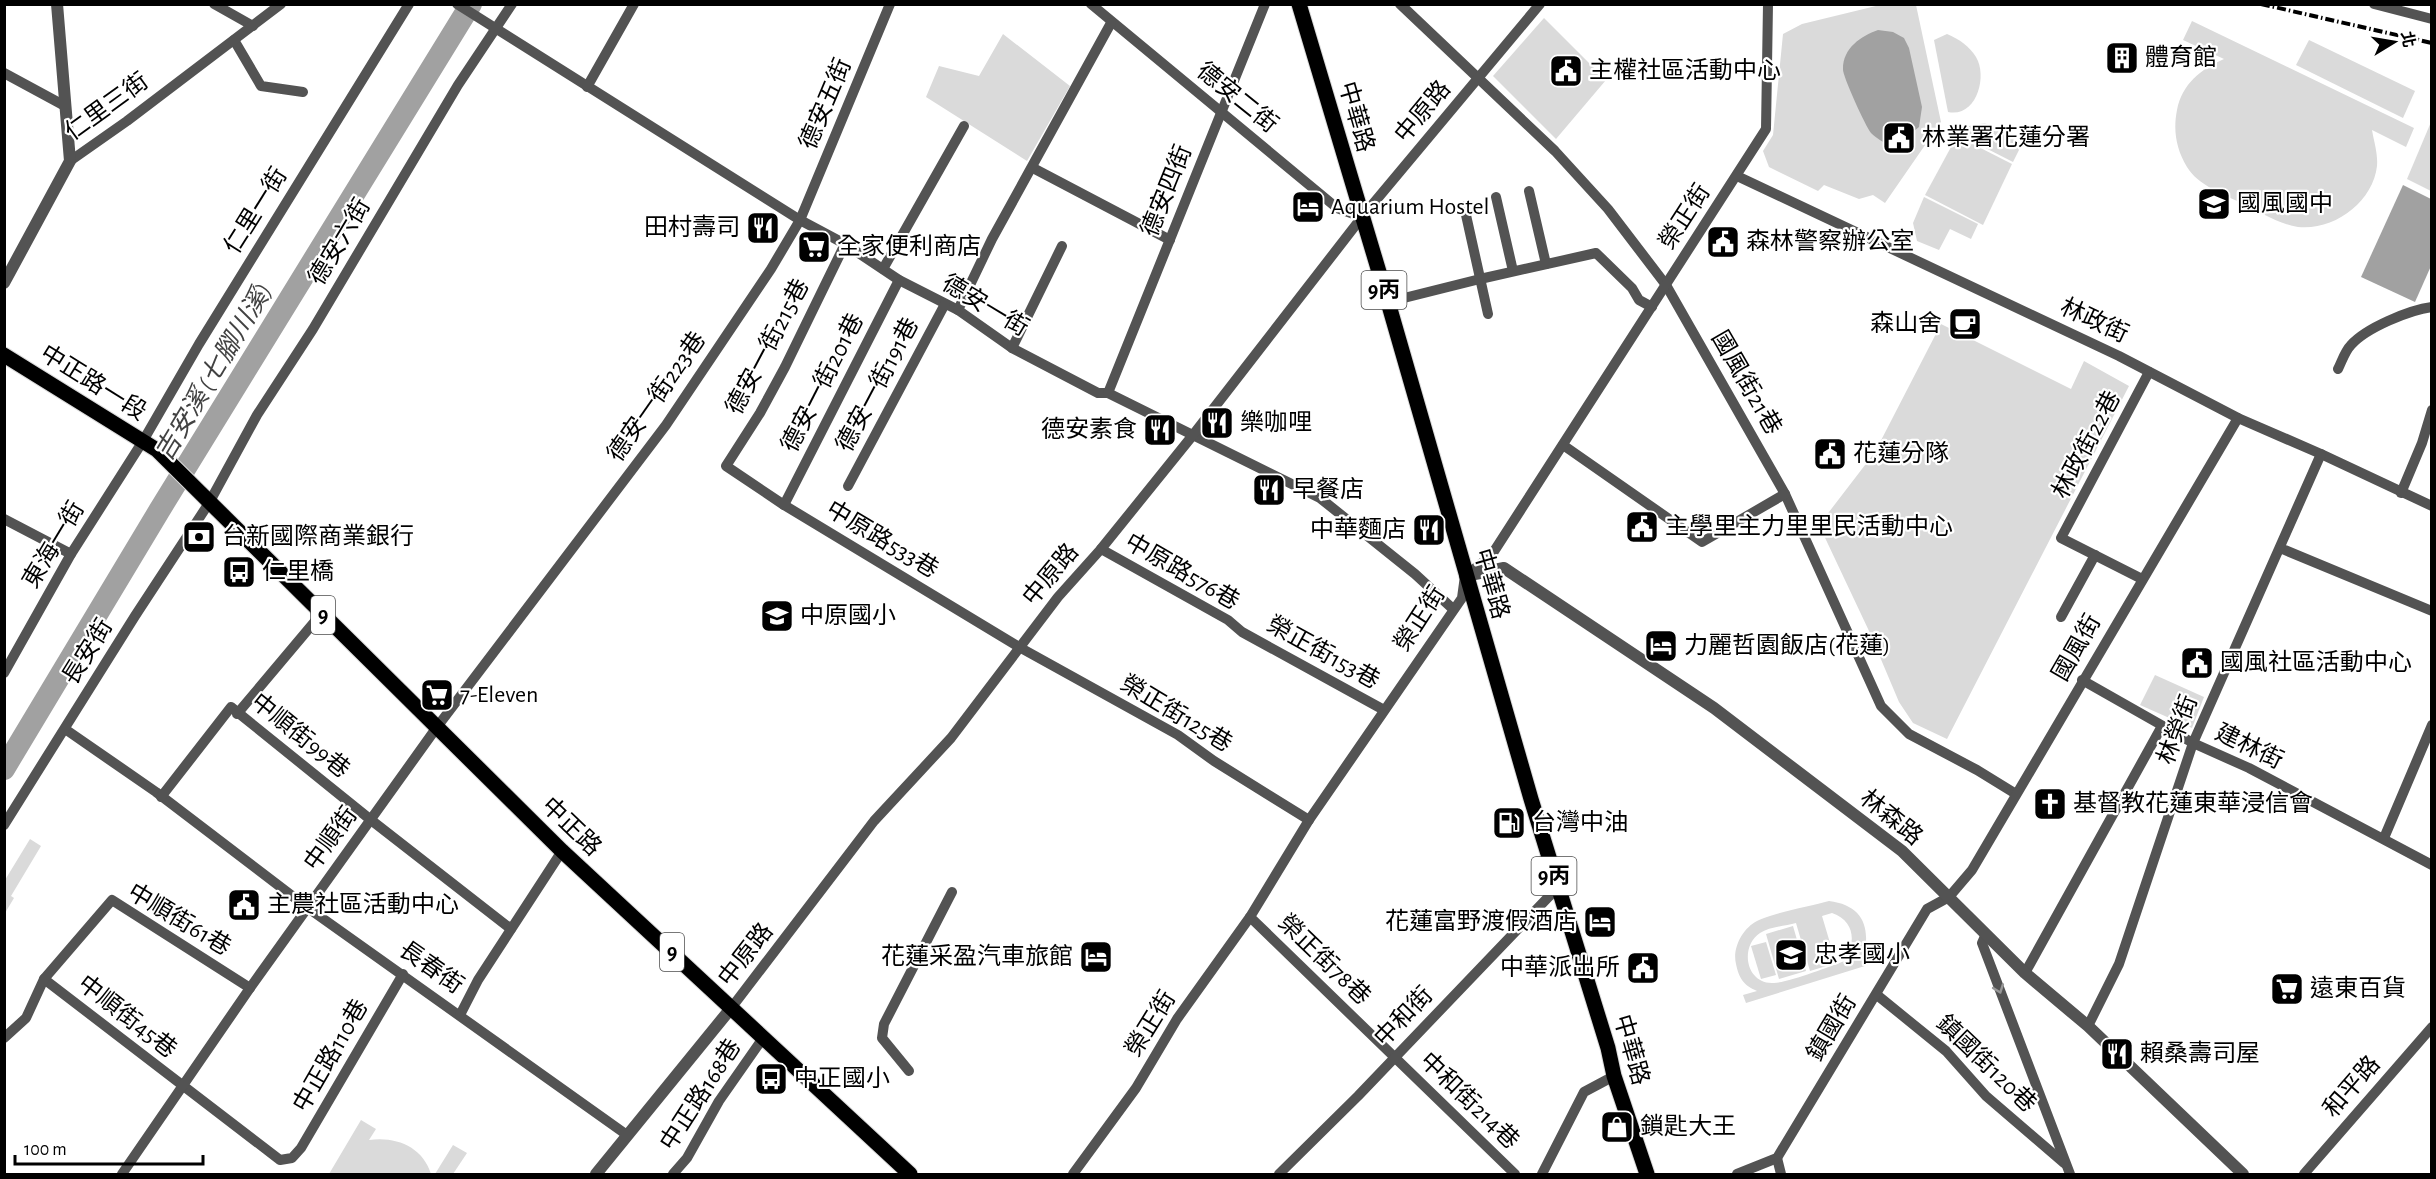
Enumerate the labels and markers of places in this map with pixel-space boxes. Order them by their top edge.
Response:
building icon: 體育館 [2104,40,2140,76]
place label: 體育館 [2145,44,2217,70]
public building icon: 主權社區活動中心 [1548,53,1584,89]
place label: 主權社區活動中心 [1589,57,1781,83]
public building icon: 林業署花蓮分署 [1881,120,1917,156]
place label: 林業署花蓮分署 [1922,124,2090,150]
school or university icon: 國風國中 [2196,186,2232,222]
hotel icon: Aquarium Hostel [1290,189,1326,225]
place label: 國風國中 [2237,190,2333,216]
place label: Aquarium Hostel [1331,195,1489,219]
restaurant icon: 田村壽司 [745,210,781,246]
place label: 田村壽司 [644,214,740,240]
public building icon: 森林警察辦公室 [1705,224,1741,260]
place label: 森林警察辦公室 [1746,228,1914,254]
supermarket icon: 全家便利商店 [796,229,832,265]
place label: 全家便利商店 [837,233,981,259]
cafe icon: 森山舍 [1947,306,1983,342]
place label: 森山舍 [1870,310,1942,336]
restaurant icon: 樂咖哩 [1199,405,1235,441]
place label: 樂咖哩 [1240,409,1312,435]
restaurant icon: 德安素食 [1142,412,1178,448]
place label: 德安素食 [1041,416,1137,442]
public building icon: 花蓮分隊 [1812,436,1848,472]
place label: 花蓮分隊 [1853,440,1949,466]
restaurant icon: 早餐店 [1251,472,1287,508]
place label: 早餐店 [1292,476,1364,502]
public building icon: 主學里主力里里民活動中心 [1624,509,1660,545]
restaurant icon: 中華麵店 [1411,512,1447,548]
place label: 主學里主力里里民活動中心 [1665,513,1953,539]
place label: 中華麵店 [1310,516,1406,542]
bank icon: 台新國際商業銀行 [181,519,217,555]
place label: 台新國際商業銀行 [222,523,414,549]
bus stop icon: 仁里橋 [221,554,257,590]
place label: 仁里橋 [262,558,334,584]
school or university icon: 中原國小 [759,598,795,634]
place label: 中原國小 [800,602,896,628]
hotel icon: 力麗哲園飯店(花蓮) [1643,628,1679,664]
place label: 力麗哲園飯店(花蓮) [1684,632,1890,658]
public building icon: 國風社區活動中心 [2179,645,2215,681]
place label: 國風社區活動中心 [2220,649,2412,675]
supermarket icon: 7-Eleven [419,677,455,713]
place label: 7-Eleven [460,683,538,707]
church icon: 基督教花蓮東華浸信會 [2032,786,2068,822]
place label: 基督教花蓮東華浸信會 [2073,790,2313,816]
fuel station icon: 台灣中油 [1491,805,1527,841]
place label: 台灣中油 [1532,809,1628,835]
public building icon: 主農社區活動中心 [226,887,262,923]
place label: 主農社區活動中心 [267,891,459,917]
hotel icon: 花蓮富野渡假酒店 [1582,904,1618,940]
place label: 花蓮富野渡假酒店 [1385,908,1577,934]
school or university icon: 忠孝國小 [1773,937,1809,973]
hotel icon: 花蓮采盈汽車旅館 [1078,939,1114,975]
place label: 忠孝國小 [1814,941,1910,967]
place label: 花蓮采盈汽車旅館 [881,943,1073,969]
public building icon: 中華派出所 [1625,950,1661,986]
place label: 中華派出所 [1500,954,1620,980]
supermarket icon: 遠東百貨 [2269,971,2305,1007]
place label: 遠東百貨 [2310,975,2406,1001]
restaurant icon: 賴桑壽司屋 [2099,1036,2135,1072]
place label: 賴桑壽司屋 [2140,1040,2260,1066]
bus stop icon: 中正國小 [753,1061,789,1097]
place label: 中正國小 [794,1065,890,1091]
shop icon: 鎖匙大王 [1599,1109,1635,1145]
place label: 鎖匙大王 [1640,1113,1736,1139]

